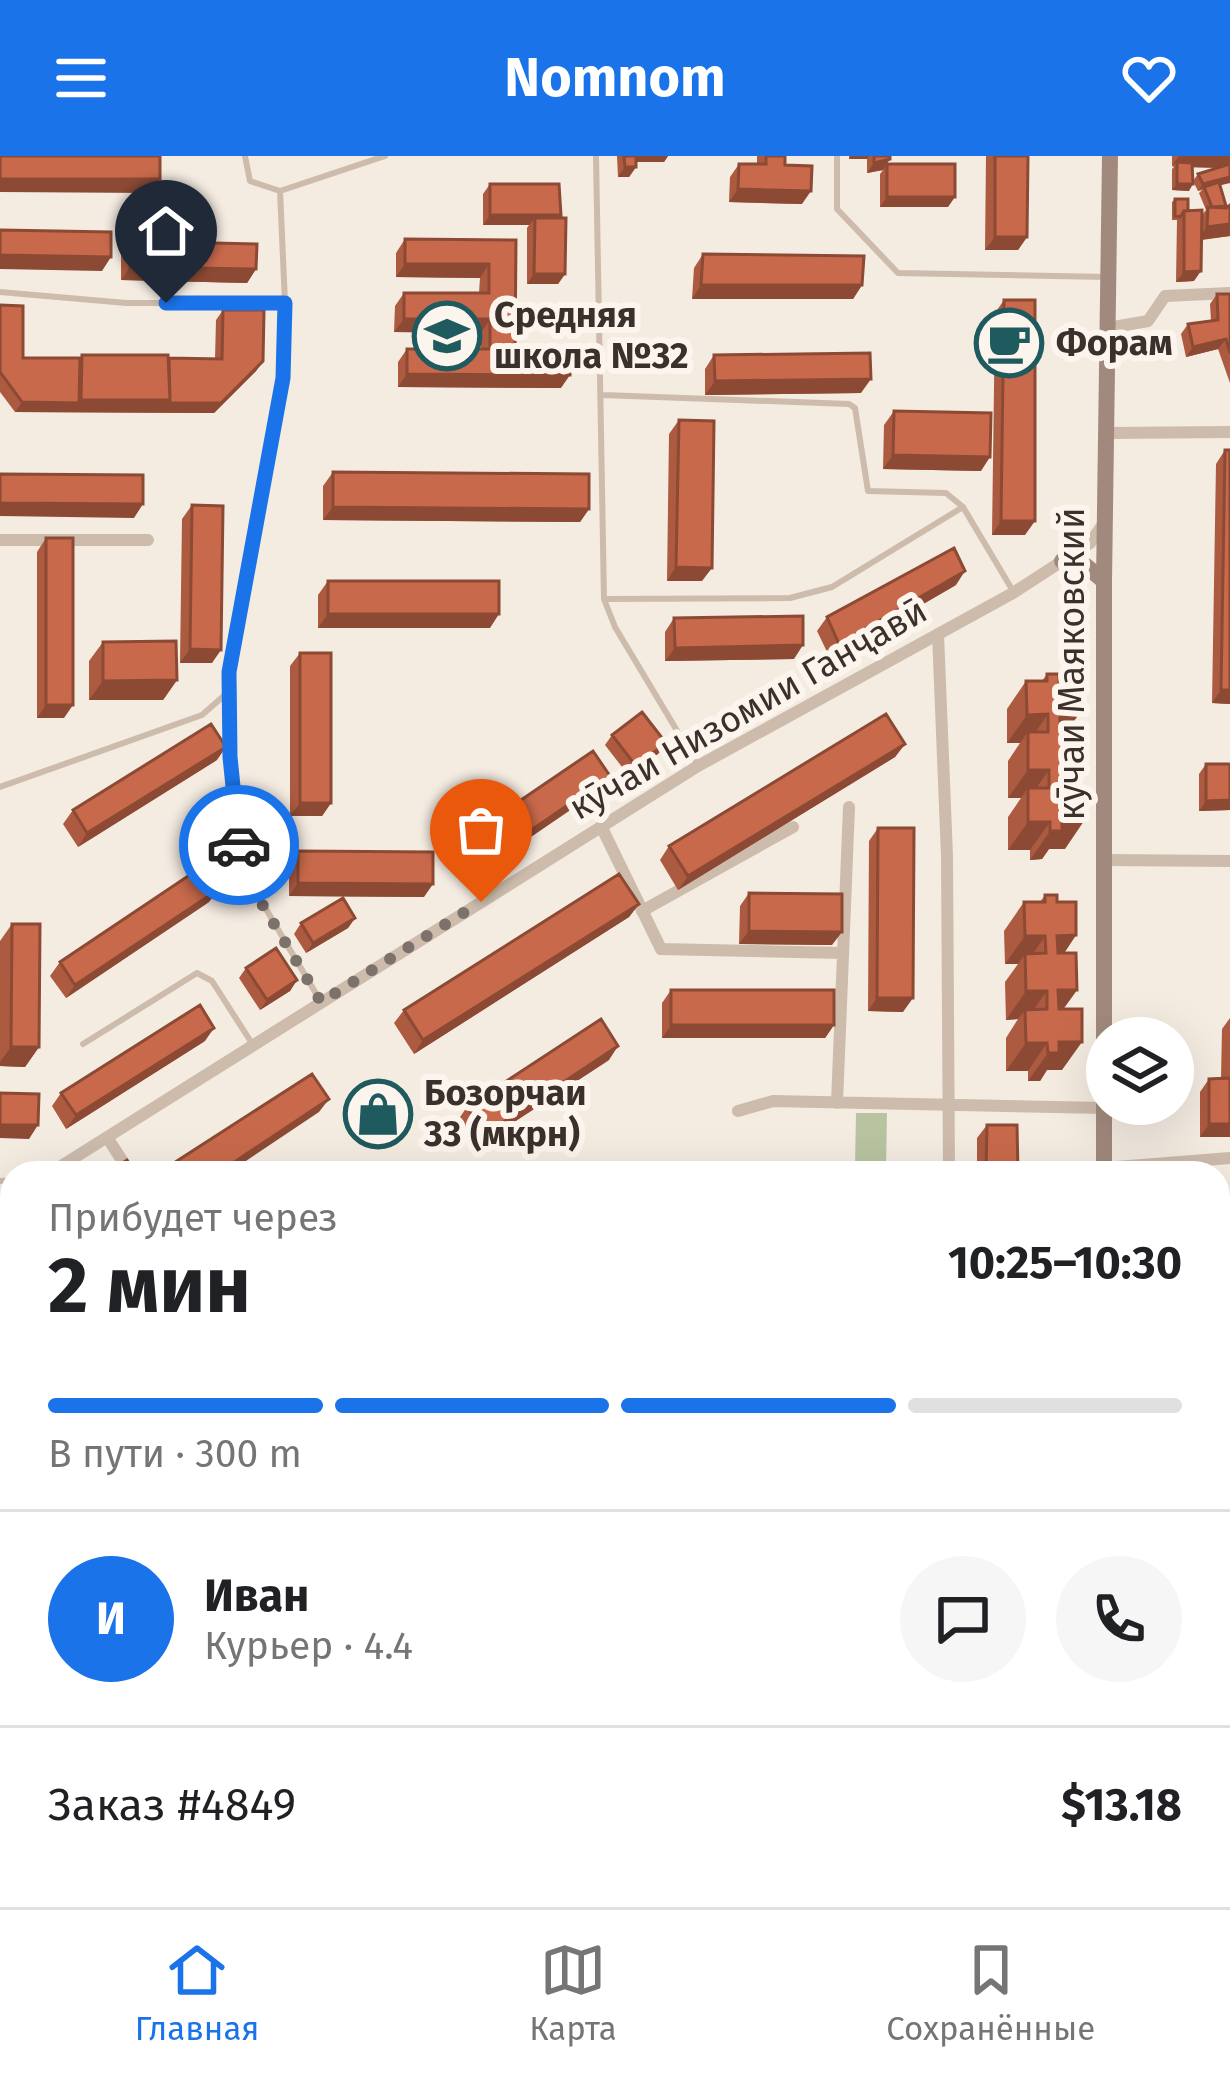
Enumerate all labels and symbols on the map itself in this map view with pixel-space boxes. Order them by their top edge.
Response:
pin [115,180,217,303]
place label: Средняя школа №32 [494,293,689,378]
school or university icon: Средняя школа №32 [412,301,482,371]
cafe icon: Форам [974,308,1044,378]
place label: Форам [1056,321,1173,365]
street label: кӯчаи Маяковский [1050,507,1094,821]
street label: кӯчаи Низомии Ганҷавӣ [561,588,935,830]
pin [430,779,532,902]
courier [179,785,299,905]
place label: Бозорчаи 33 (мкрн) [423,1071,587,1156]
shop icon: Бозорчаи 33 (мкрн) [343,1079,413,1149]

